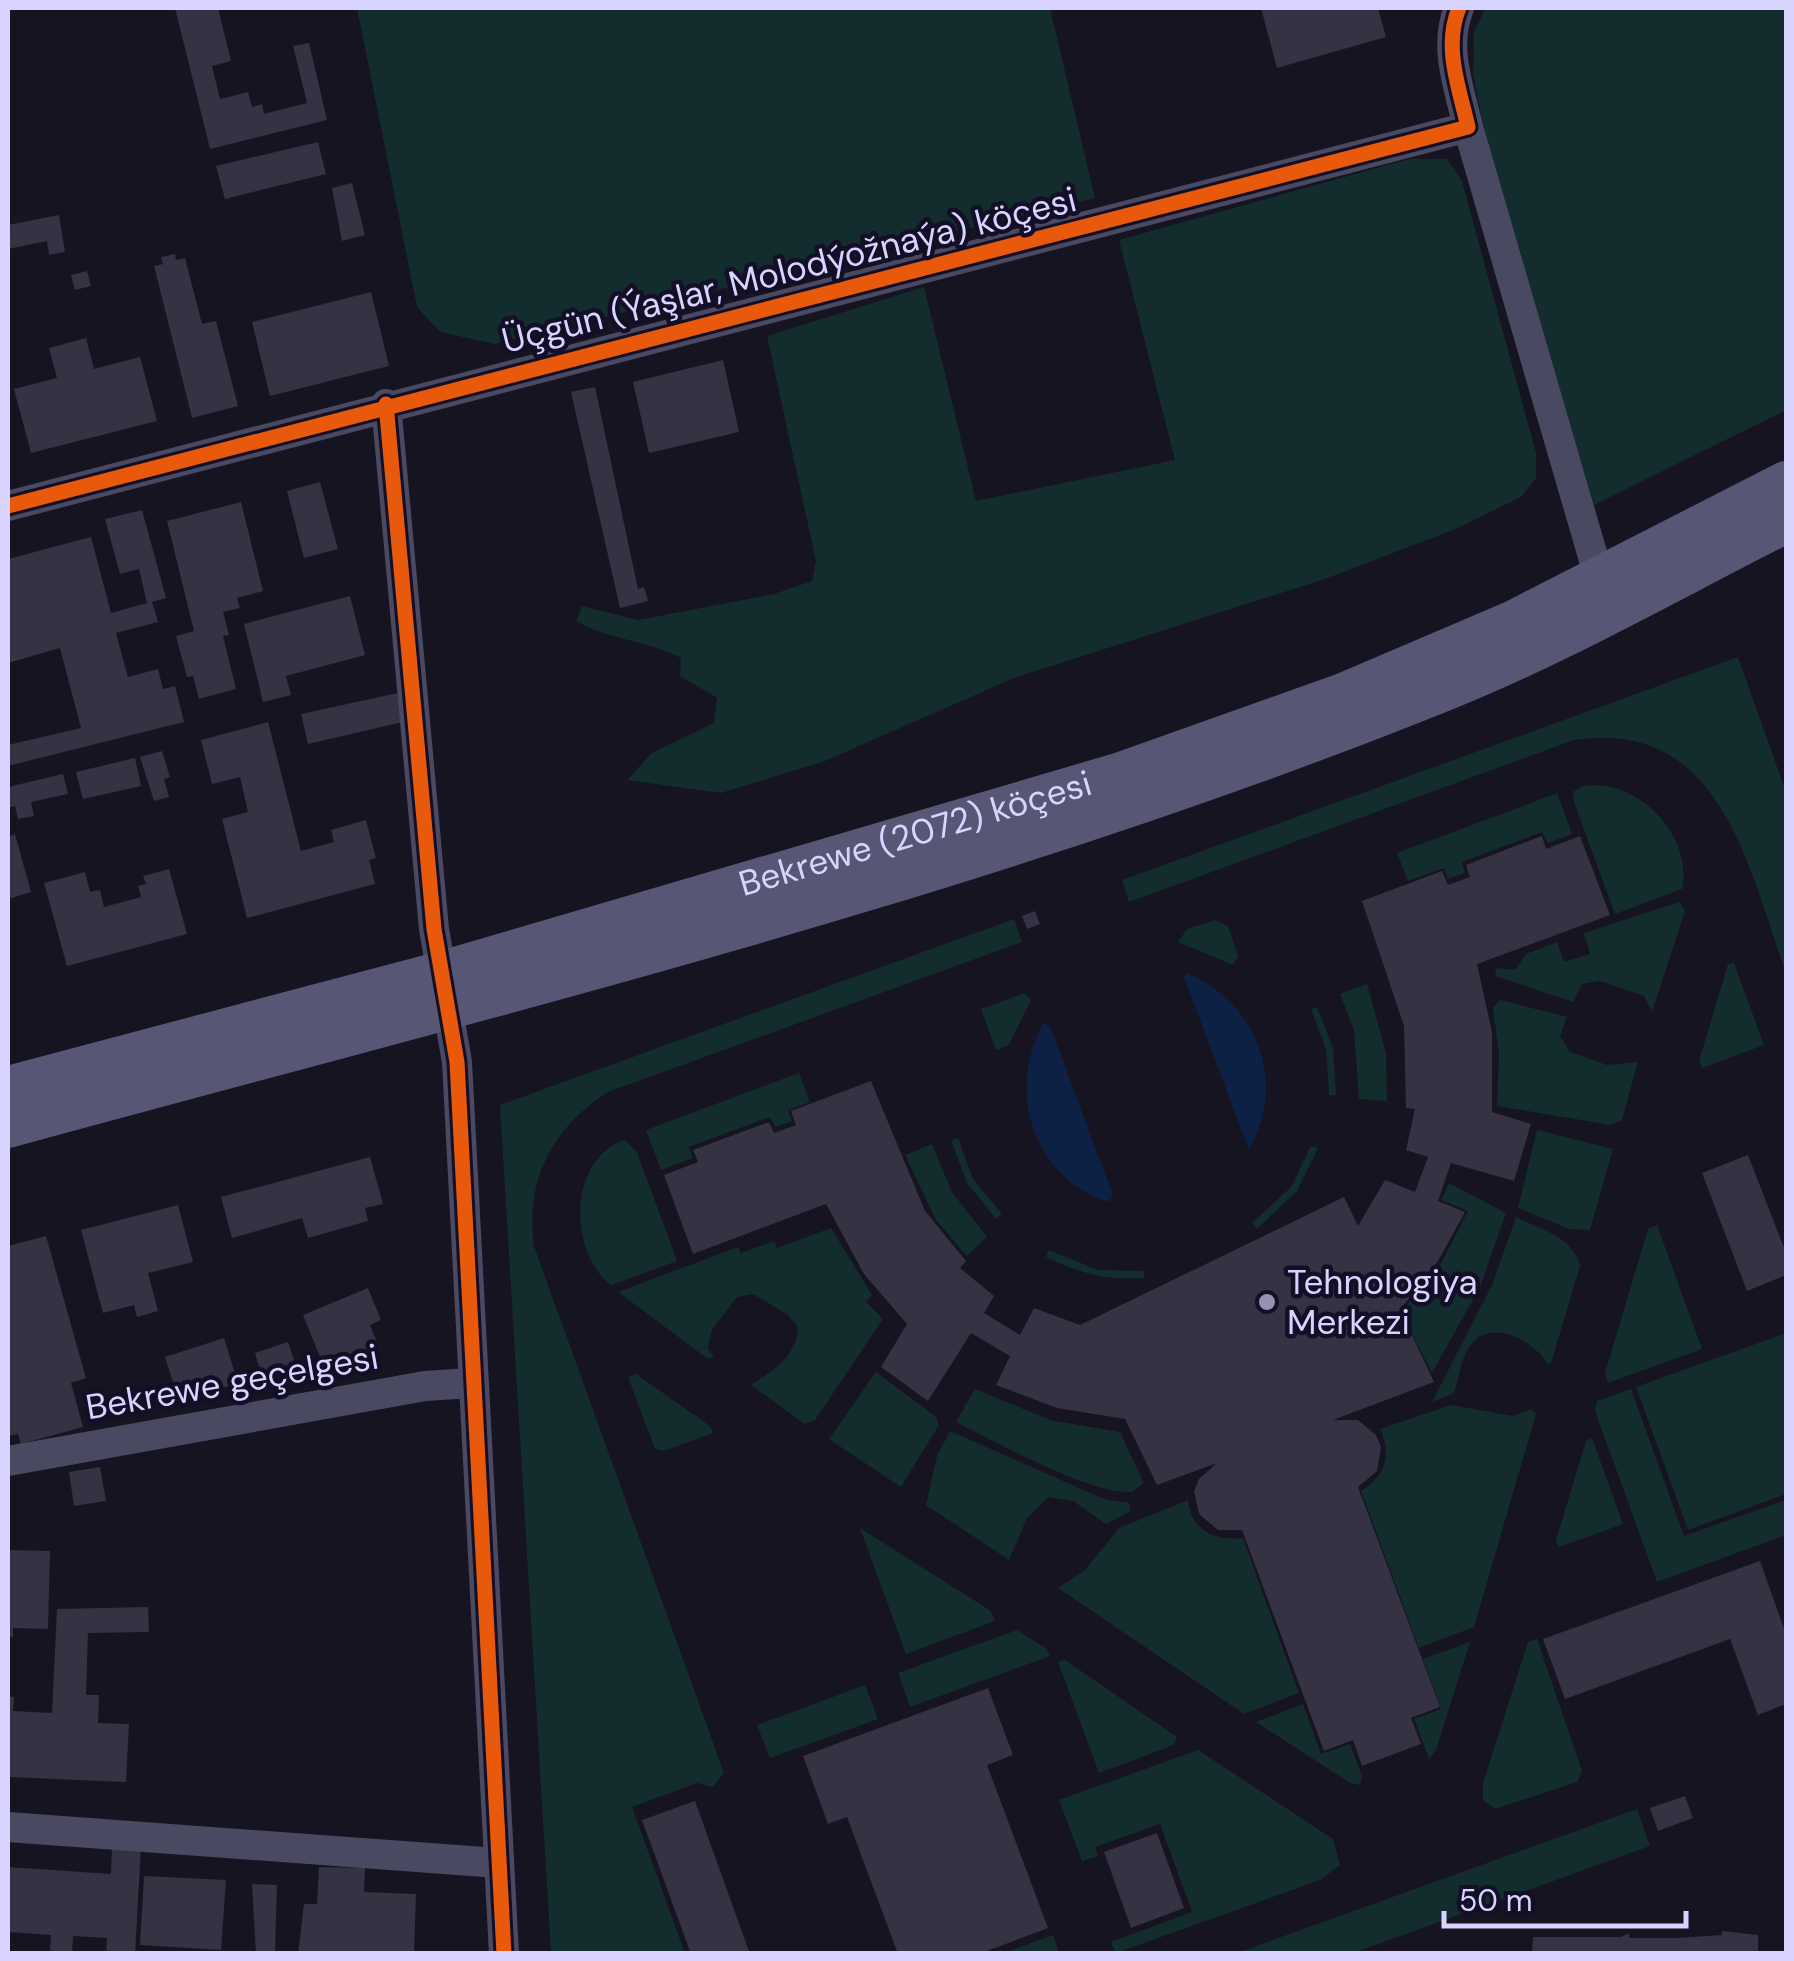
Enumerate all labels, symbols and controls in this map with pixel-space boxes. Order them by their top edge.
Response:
street label: Üçgün (Ýaşlar, Molodýožnaýa) köçesi [497,176,1081,364]
street label: Bekrewe (2072) köçesi [733,760,1097,907]
place label: Tehnologiya Merkezi [1287,1259,1478,1345]
marker: Tehnologiya Merkezi [1256,1291,1278,1313]
street label: Bekrewe geçelgesi [82,1334,382,1430]
scale bar [1444,1866,1686,1928]
text: 50 m [1459,1881,1533,1920]

